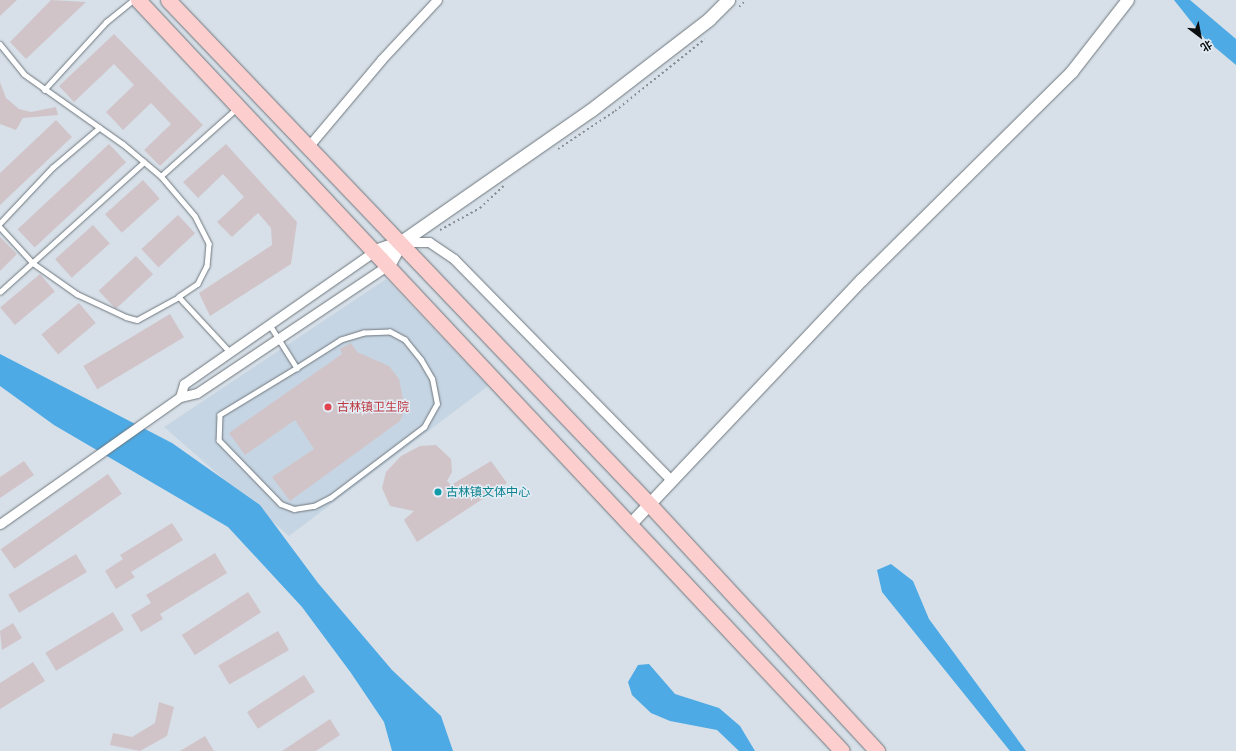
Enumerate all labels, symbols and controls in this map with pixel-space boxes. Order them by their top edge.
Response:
north arrow [1180,16,1220,56]
text: 北 [1199,38,1215,55]
place label: 古林镇卫生院 [337,400,409,414]
marker: 古林镇卫生院 [322,401,334,413]
place label: 古林镇文体中心 [446,485,530,499]
marker: 古林镇文体中心 [433,487,443,497]

